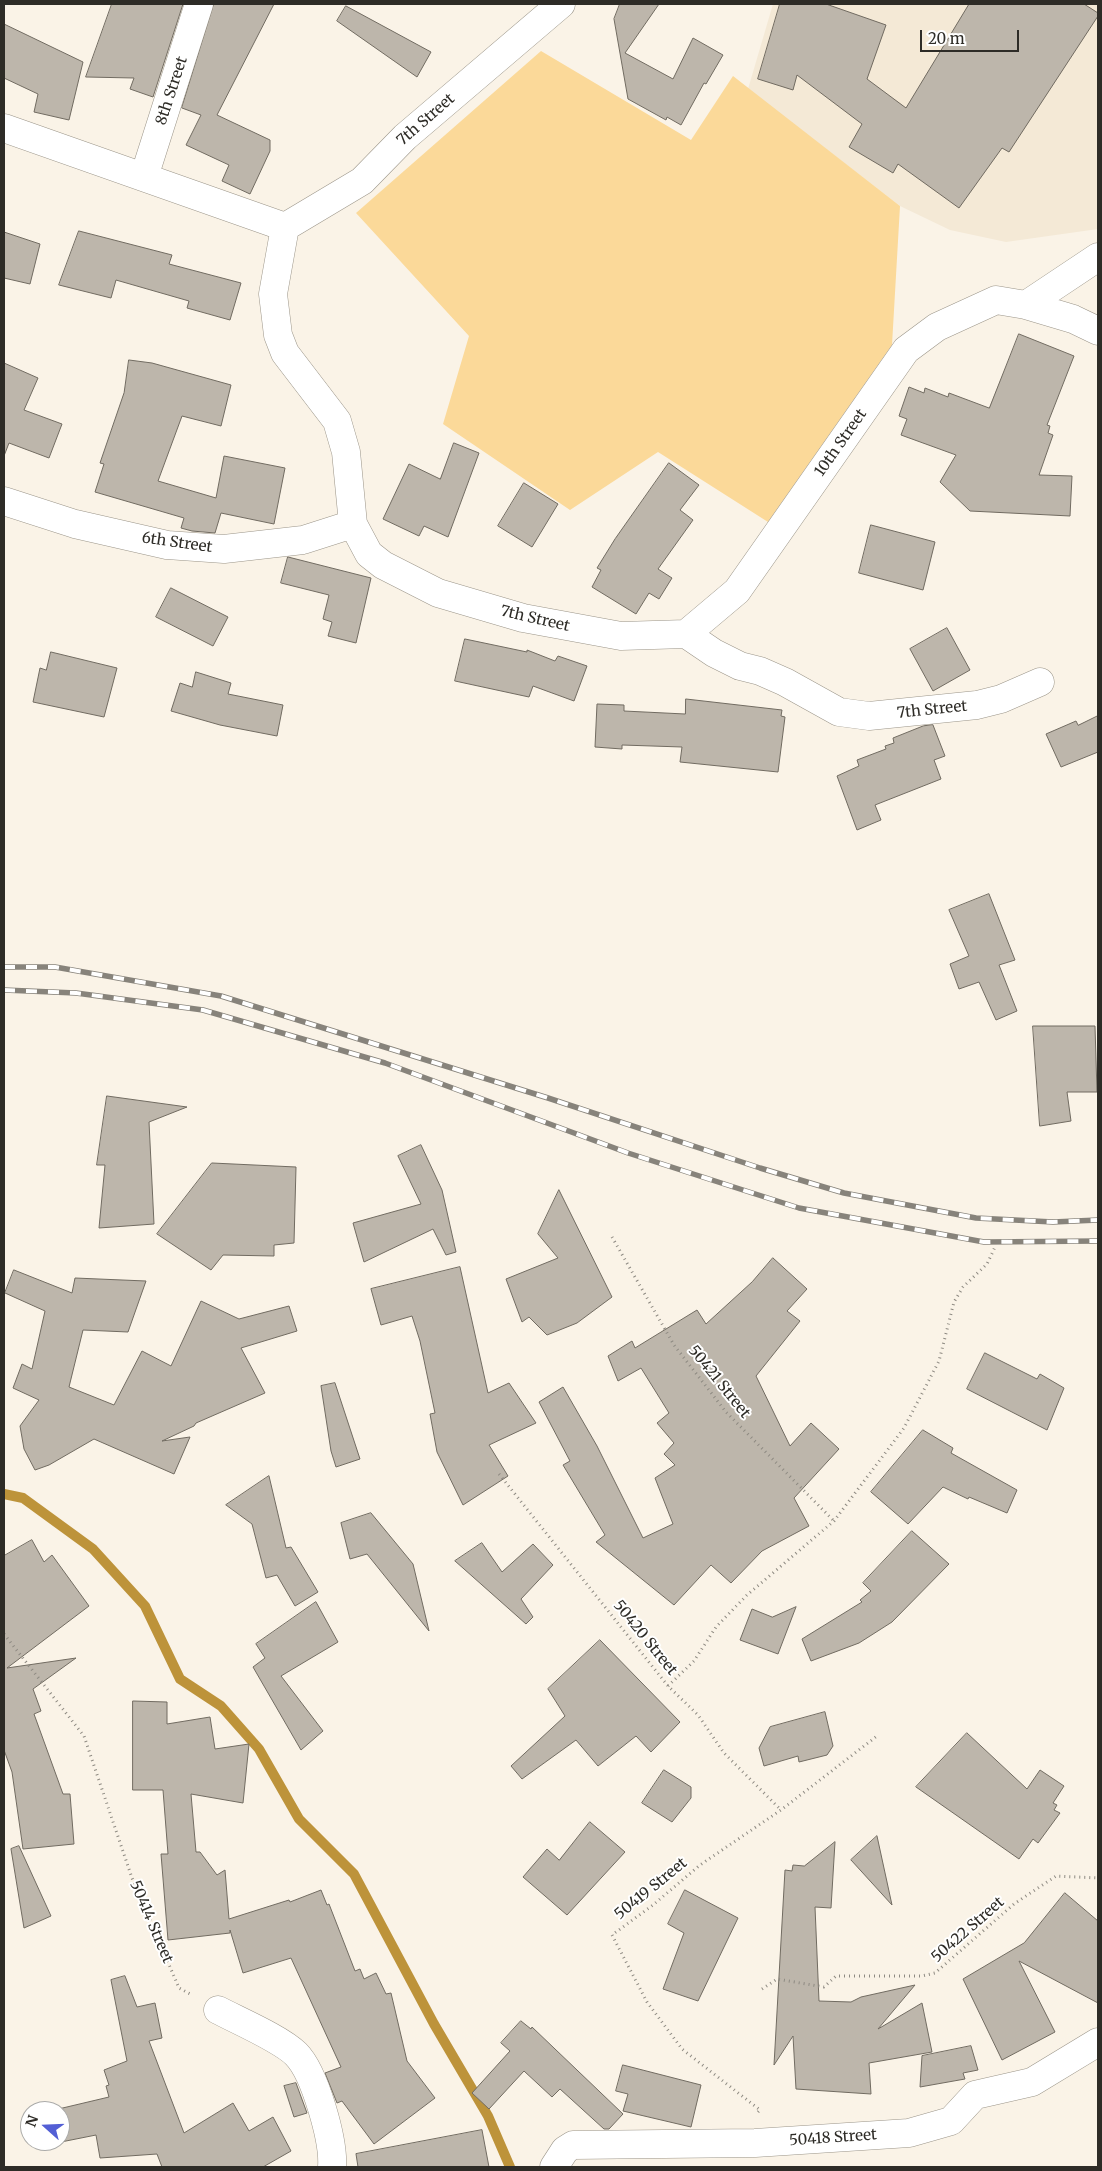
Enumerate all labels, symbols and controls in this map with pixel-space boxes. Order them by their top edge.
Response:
scale bar [922,20,1021,52]
text: 20 m [928,29,965,48]
street label: 8th Street [152,54,192,128]
street label: 7th Street [394,90,458,150]
street label: 10th Street [811,406,871,480]
street label: 6th Street [141,529,213,557]
street label: 7th Street [499,602,571,636]
street label: 7th Street [896,697,968,723]
street label: 50421 Street [684,1342,754,1422]
street label: 50420 Street [609,1597,681,1679]
street label: 50419 Street [611,1854,691,1924]
street label: 50414 Street [126,1878,176,1966]
street label: 50422 Street [928,1894,1008,1966]
north arrow [20,2101,70,2151]
text: N [21,2113,42,2129]
street label: 50418 Street [789,2126,877,2150]

